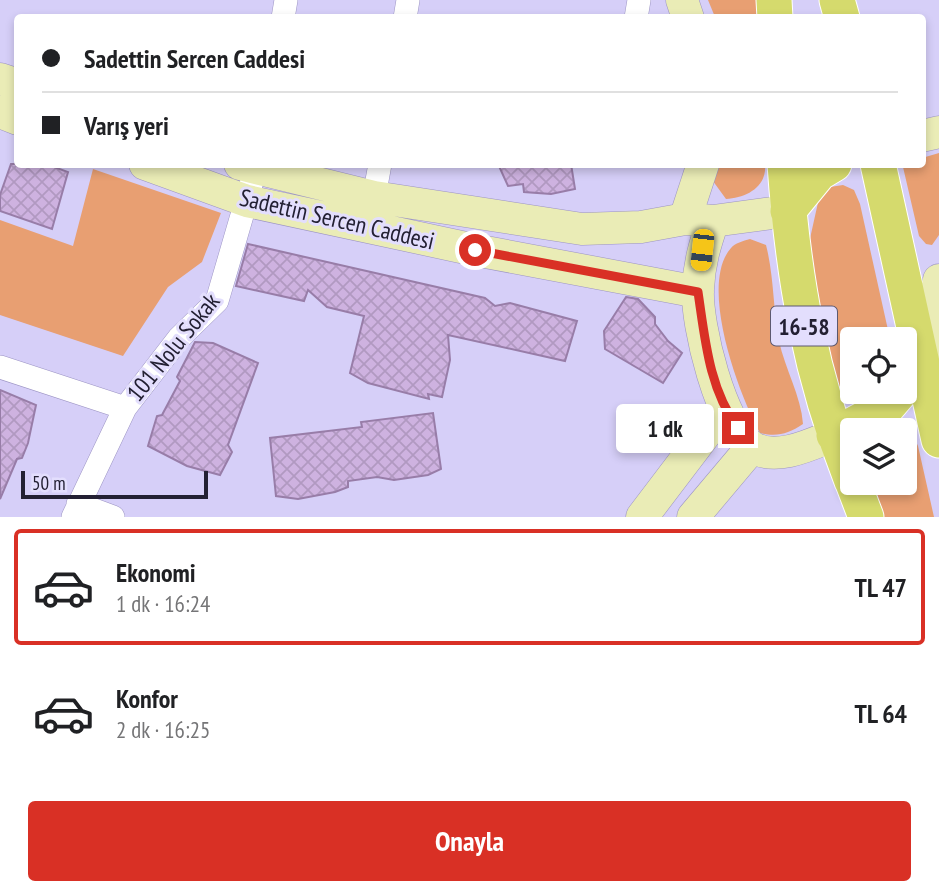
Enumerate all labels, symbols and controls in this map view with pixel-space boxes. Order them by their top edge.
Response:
text: Sadettin Sercen Caddesi [84,42,305,75]
text: Varış yeri [84,109,169,142]
street label: Sadettin Sercen Caddesi [237,182,437,256]
car [690,228,715,272]
route start [459,234,491,266]
street label: 101 Nolu Sokak [120,286,227,408]
road number: 16-58 [771,306,837,346]
map controls [840,327,917,495]
button: locate [840,327,917,404]
callout: 1 dk [616,404,714,452]
route end [722,412,754,444]
text: 1 dk [647,414,683,443]
button: layers [840,418,917,495]
scale bar [21,468,208,500]
text: 50 m [32,471,66,495]
icon: car [32,556,95,619]
text: Ekonomi [116,556,196,589]
text: TL 47 [855,571,907,604]
text: 1 dk · 16:24 [116,589,210,618]
icon: car [32,682,95,745]
text: Konfor [116,682,178,715]
text: TL 64 [855,697,907,730]
text: 2 dk · 16:25 [116,715,210,744]
button: Onayla [28,801,911,881]

